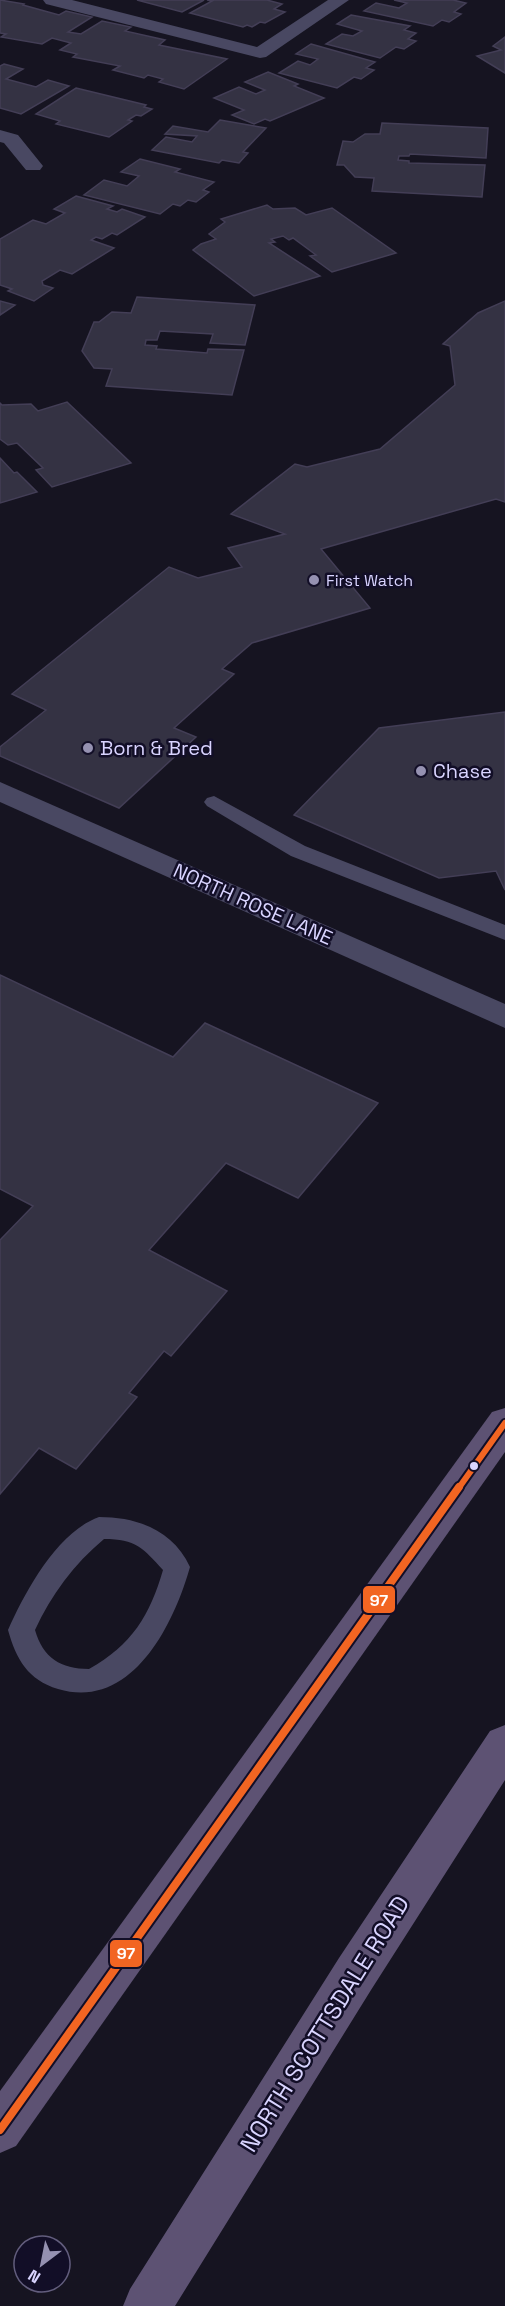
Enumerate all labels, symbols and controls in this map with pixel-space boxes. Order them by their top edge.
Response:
place label: First Watch [326,570,413,591]
marker: First Watch [307,573,321,587]
place label: Born & Bred [100,735,213,761]
marker: Born & Bred [81,741,95,755]
place label: Chase [433,758,492,784]
marker: Chase [414,764,428,778]
street label: NORTH ROSE LANE [169,857,337,951]
unlabelled marker [468,1460,480,1472]
line badge: 97 [362,1585,396,1614]
text: 97 [370,1590,388,1611]
street label: NORTH SCOTTSDALE ROAD [233,1890,416,2158]
line badge: 97 [109,1939,143,1968]
text: 97 [117,1943,135,1964]
north arrow [12,2234,72,2294]
text: N [24,2265,44,2288]

